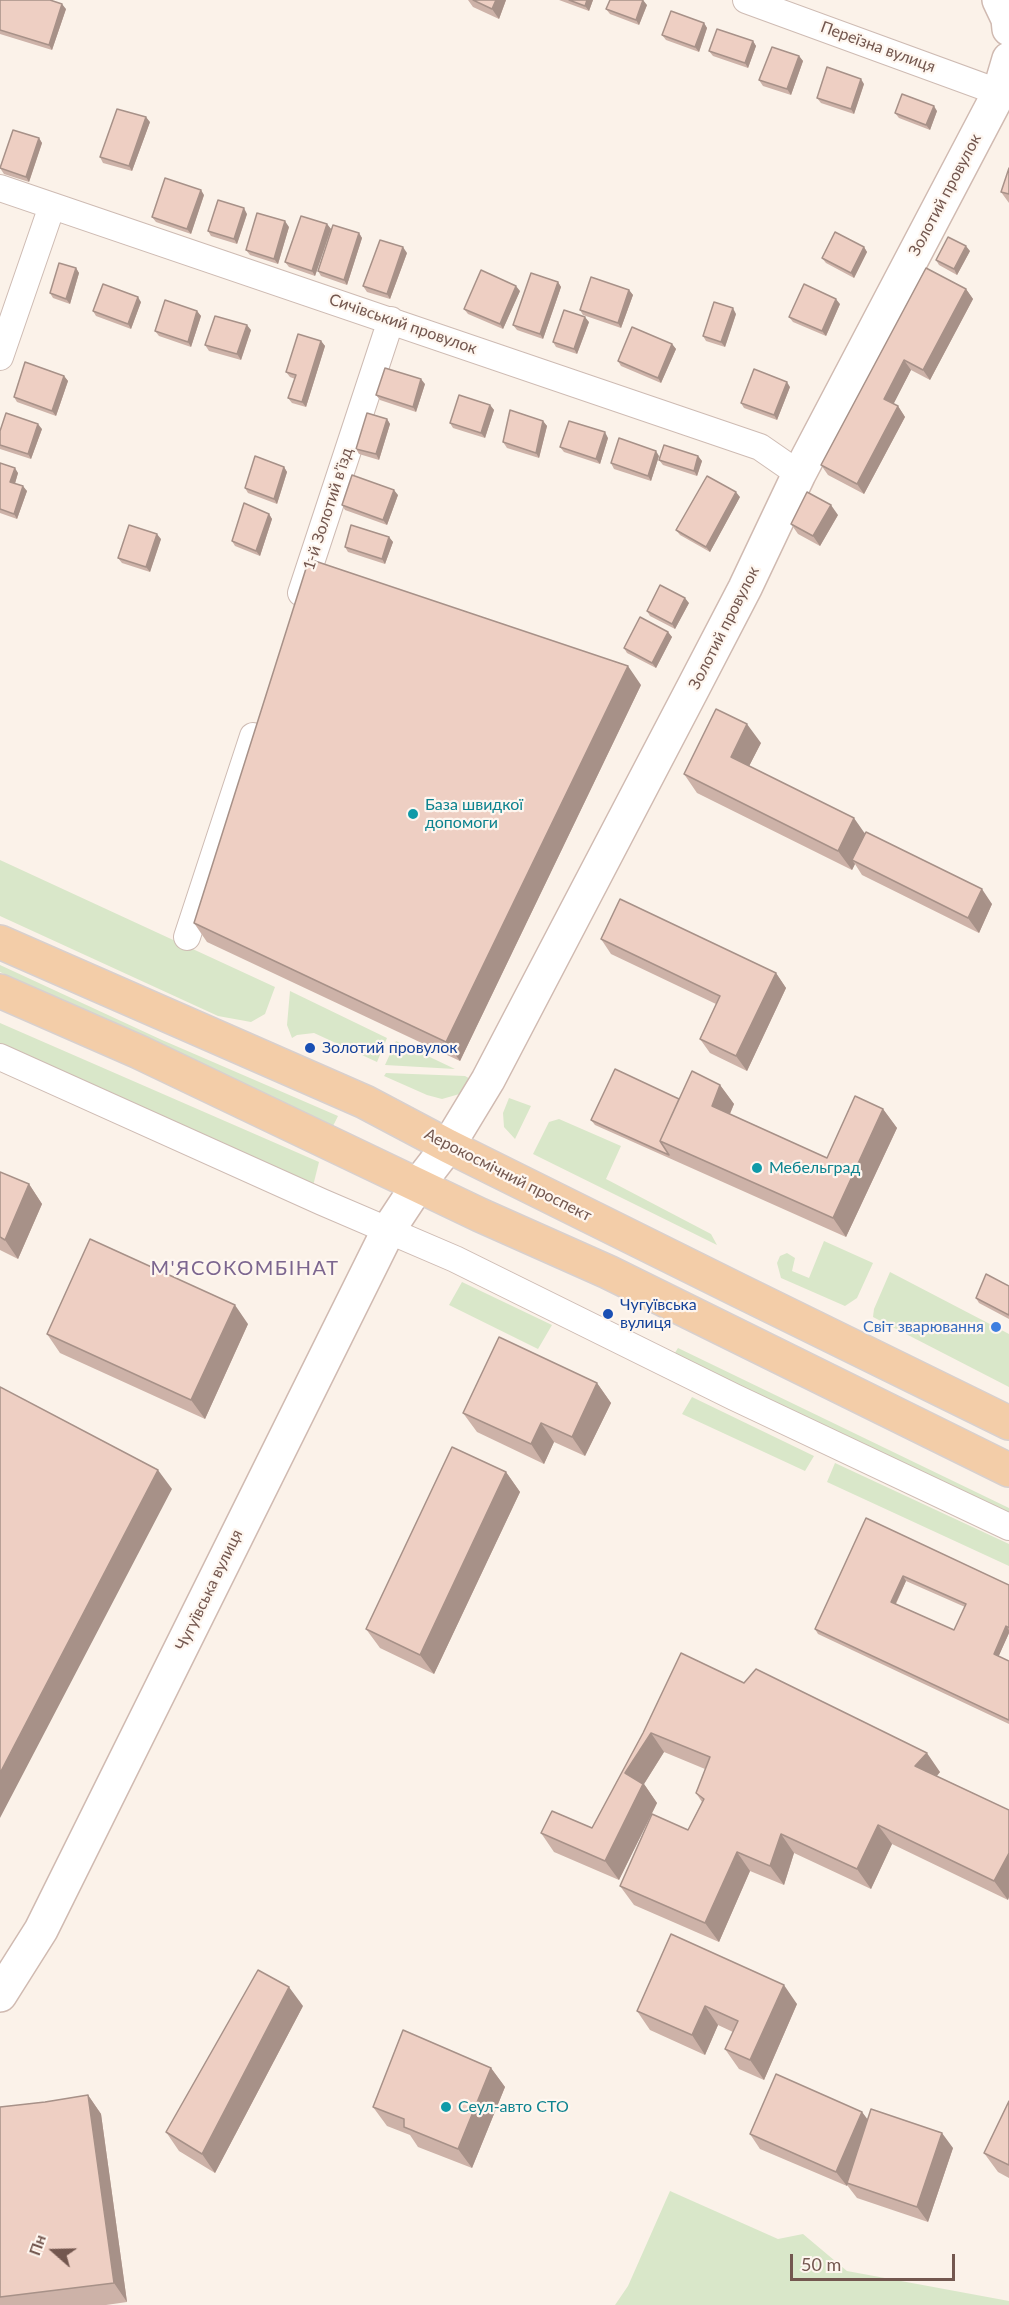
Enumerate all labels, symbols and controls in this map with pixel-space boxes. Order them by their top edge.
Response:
street label: Переїзна вулиця [818,17,938,77]
street label: Золотий провулок [905,131,985,259]
street label: Сичівський провулок [327,290,479,358]
street label: 1-й Золотий в’їзд [299,445,357,573]
street label: Золотий провулок [685,563,763,693]
place label: База швидкої допомоги [425,795,523,833]
marker: База швидкої допомоги [406,807,420,821]
place label: Золотий провулок [322,1038,458,1058]
marker: Золотий провулок [303,1041,317,1055]
street label: Аерокосмічний проспект [421,1124,595,1226]
place label: Мебельград [769,1158,860,1178]
marker: Мебельград [750,1161,764,1175]
district label: М'ЯСОКОМБІНАТ [150,1257,340,1281]
place label: Чугуївська вулиця [620,1295,697,1333]
marker: Чугуївська вулиця [601,1307,615,1321]
place label: Світ зварювання [863,1317,984,1337]
marker: Світ зварювання [989,1320,1003,1334]
street label: Чугуївська вулиця [171,1526,247,1654]
place label: Сеул-авто СТО [458,2097,569,2117]
marker: Сеул-авто СТО [439,2100,453,2114]
north arrow [24,2221,84,2281]
text: Пн [24,2232,49,2258]
scale bar [793,2242,958,2280]
text: 50 m [801,2253,841,2275]

